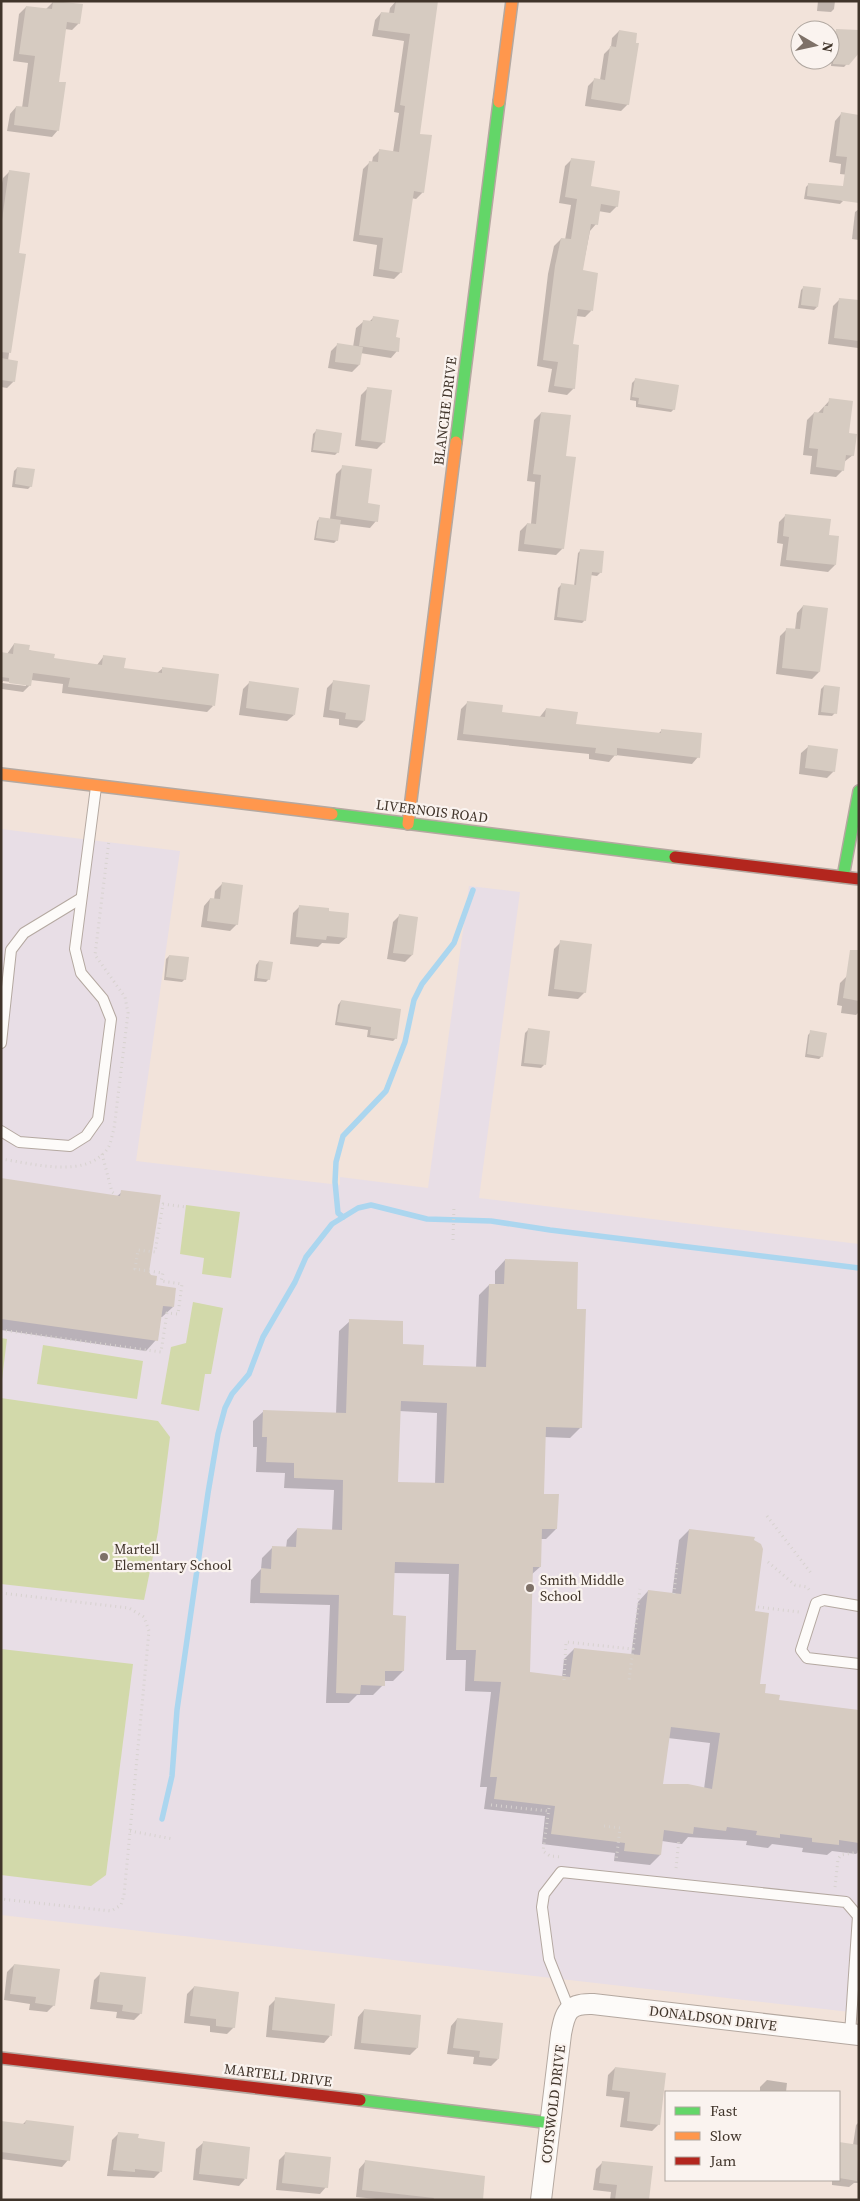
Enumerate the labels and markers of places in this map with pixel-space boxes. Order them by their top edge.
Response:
place label: Martell Elementary School [114,1539,232,1575]
marker: Martell Elementary School [98,1551,110,1563]
place label: Smith Middle School [540,1570,624,1606]
marker: Smith Middle School [524,1582,536,1594]

